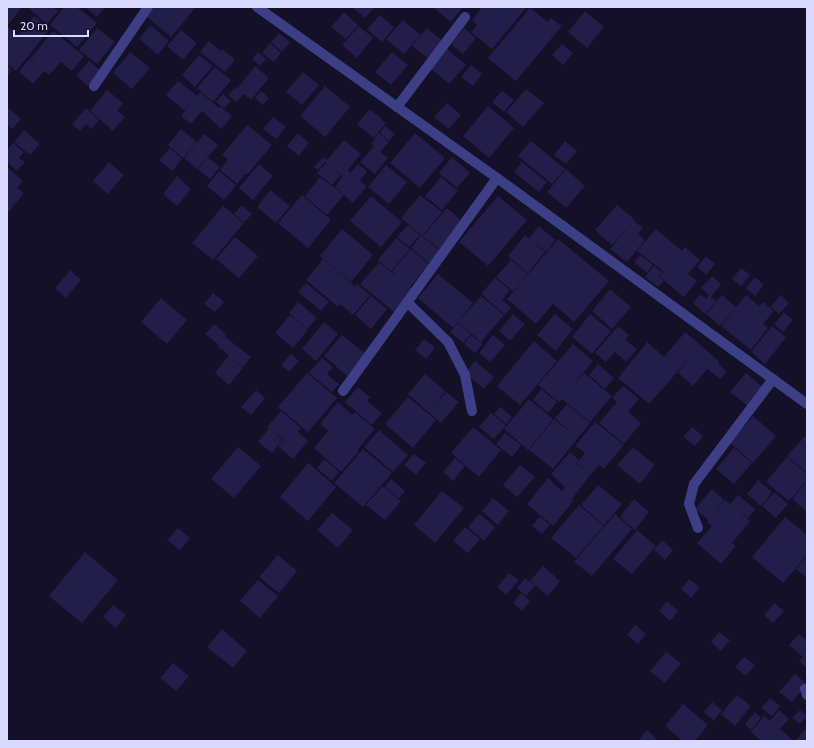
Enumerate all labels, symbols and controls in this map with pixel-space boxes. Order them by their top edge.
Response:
scale bar [14,12,88,38]
text: 20 m [20,18,48,33]

